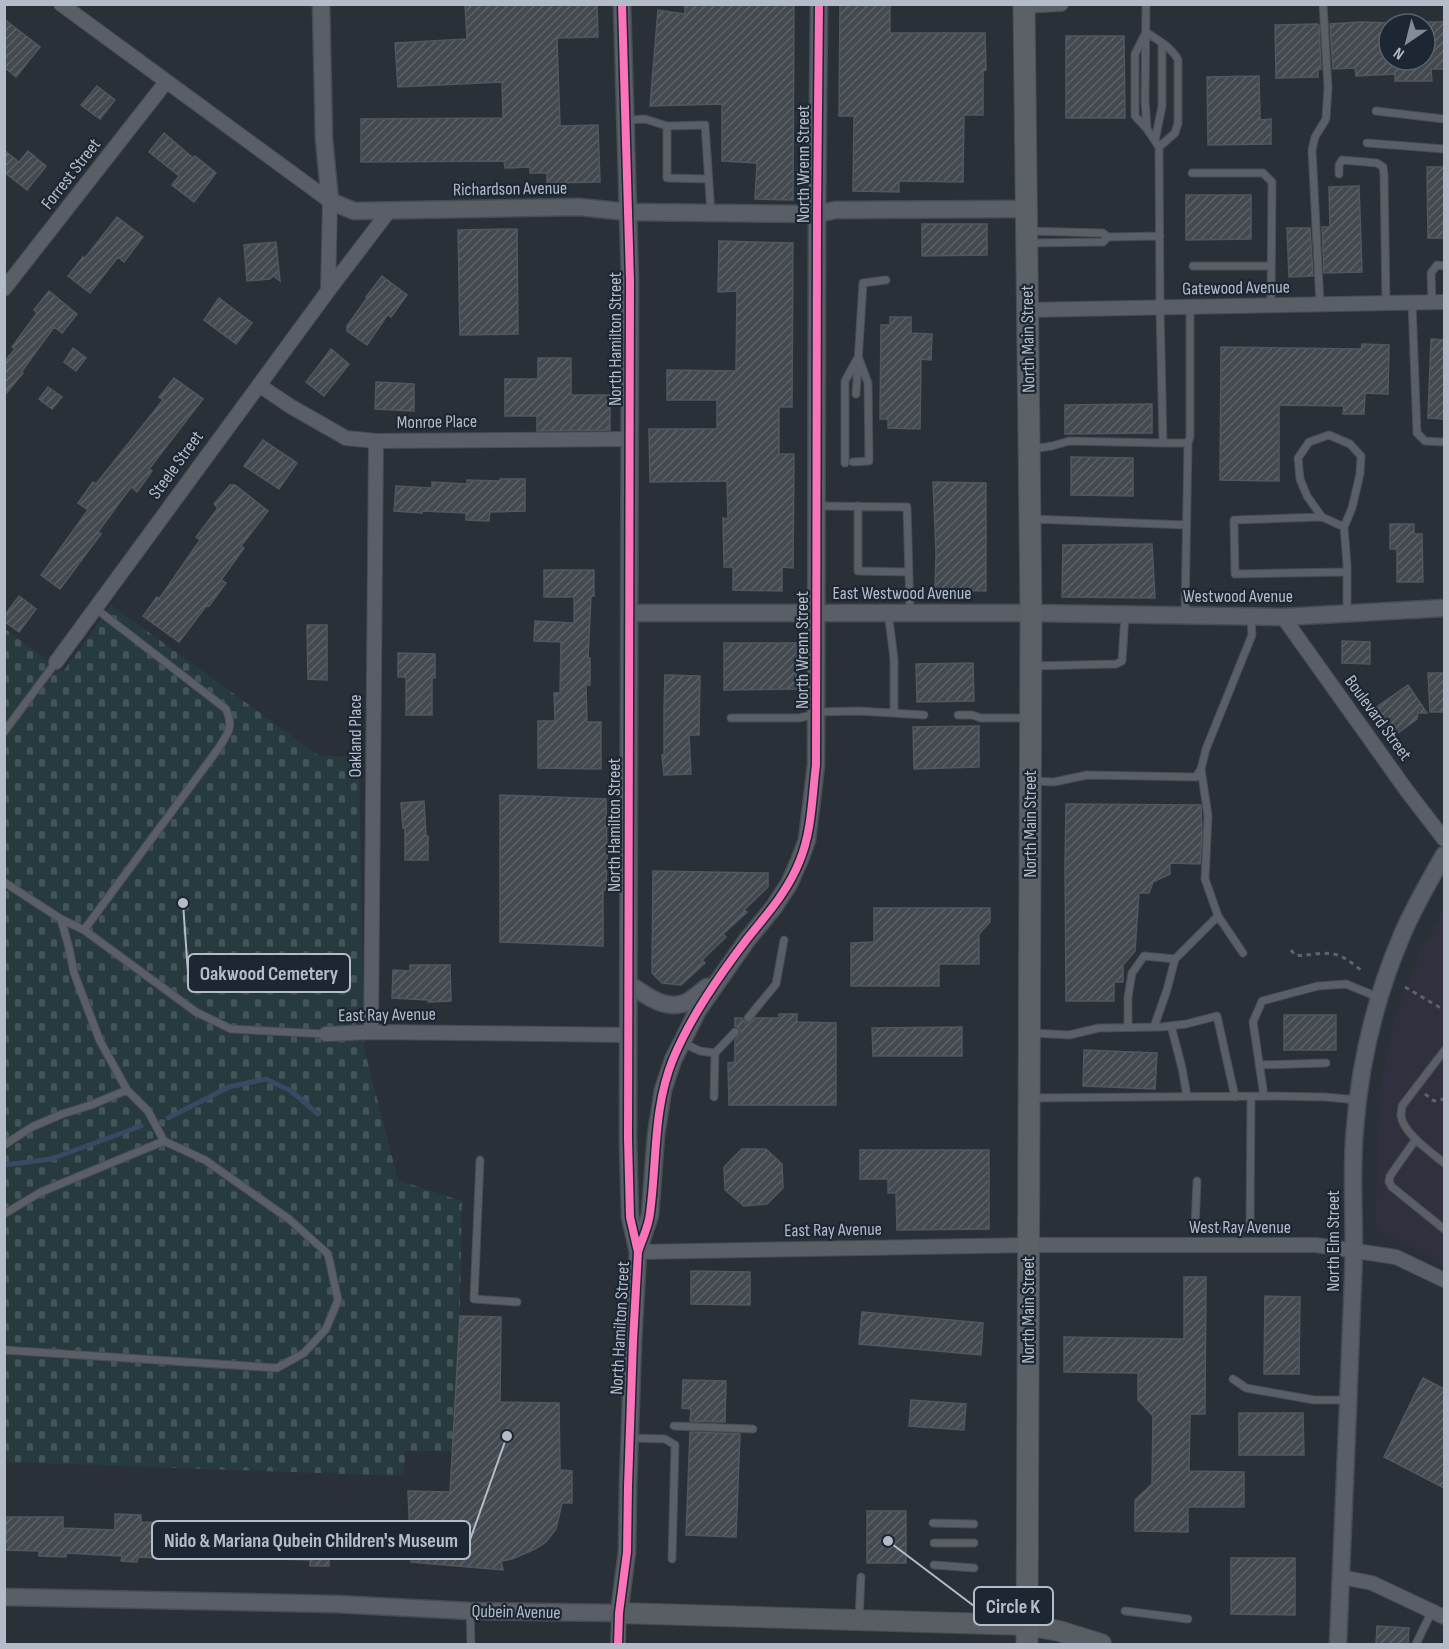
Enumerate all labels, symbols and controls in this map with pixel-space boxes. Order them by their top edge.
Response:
north arrow [1377,12,1437,72]
text: N [1390,43,1408,63]
street label: North Wrenn Street [793,105,814,223]
street label: Forrest Street [37,134,105,214]
street label: Richardson Avenue [453,178,567,200]
street label: North Hamilton Street [605,272,626,406]
street label: Gatewood Avenue [1182,277,1290,299]
street label: North Main Street [1017,285,1039,393]
street label: Monroe Place [397,411,477,433]
street label: Steele Street [144,426,208,503]
street label: East Westwood Avenue [833,583,971,604]
street label: Westwood Avenue [1183,586,1293,607]
street label: North Wrenn Street [792,591,813,709]
street label: Boulevard Street [1340,671,1416,765]
street label: Oakland Place [345,694,366,778]
street label: North Hamilton Street [604,758,625,892]
street label: North Main Street [1020,770,1041,878]
callout: Oakwood Cemetery [188,954,350,992]
text: Oakwood Cemetery [200,962,339,986]
street label: East Ray Avenue [338,1004,436,1026]
street label: North Elm Street [1323,1190,1344,1292]
street label: West Ray Avenue [1189,1217,1291,1238]
street label: East Ray Avenue [784,1219,882,1241]
street label: North Main Street [1018,1256,1039,1364]
street label: North Hamilton Street [606,1260,634,1395]
callout: Nido & Mariana Qubein Children's Museum [152,1521,470,1559]
text: Nido & Mariana Qubein Children's Museum [164,1529,458,1553]
callout: Circle K [974,1587,1053,1625]
text: Circle K [986,1595,1040,1619]
street label: Qubein Avenue [471,1601,561,1623]

